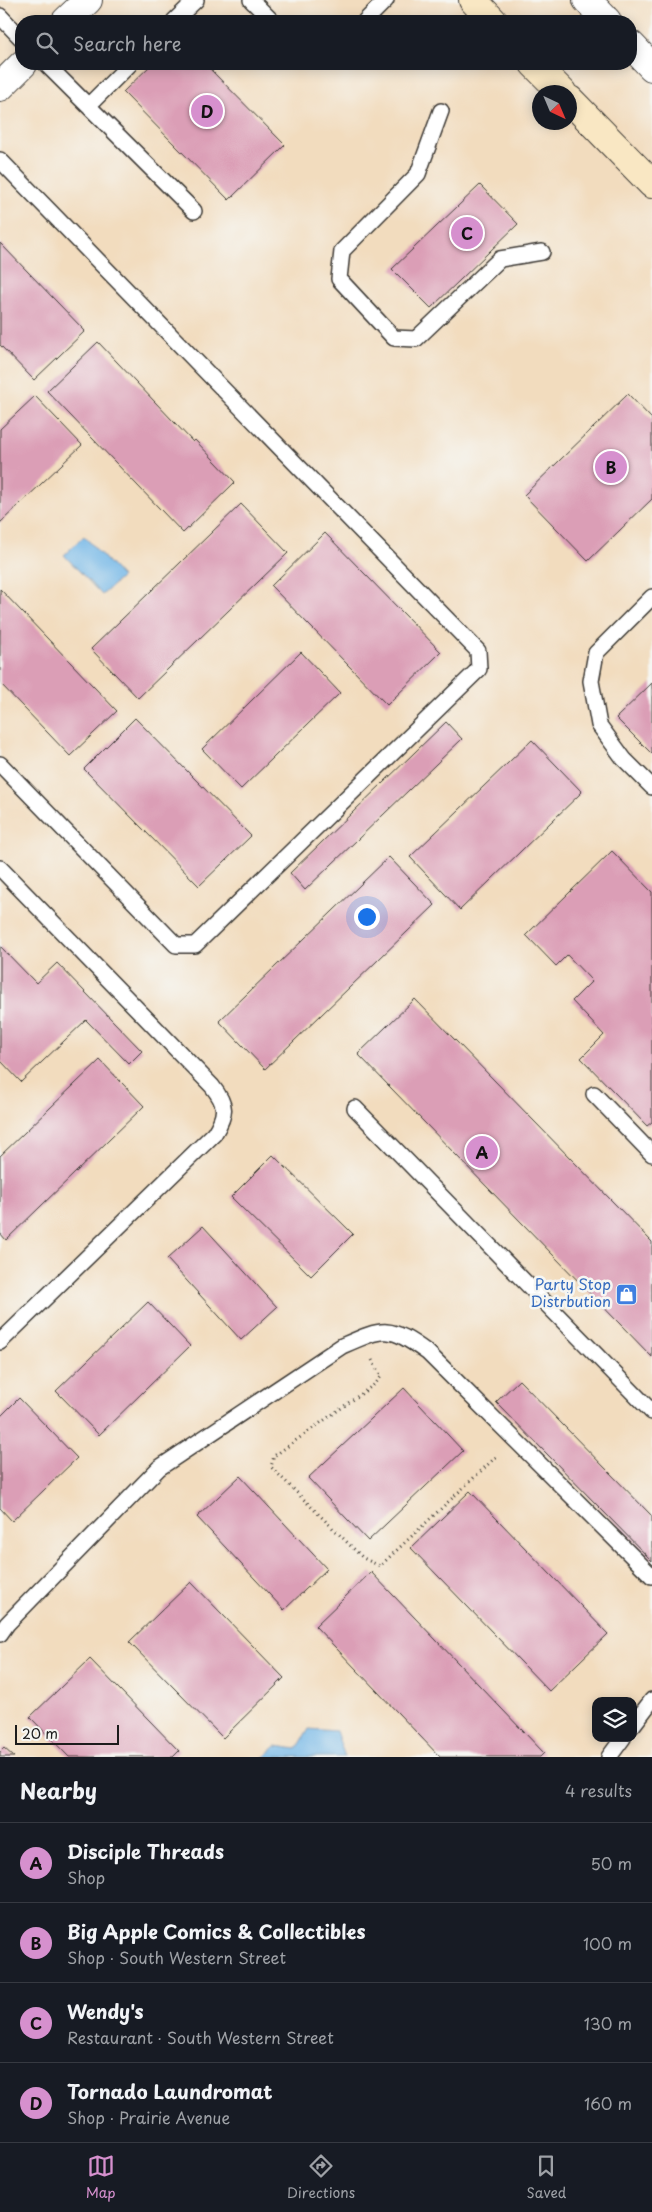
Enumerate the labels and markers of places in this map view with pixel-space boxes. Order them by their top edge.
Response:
pin: D [191,92,223,130]
pin: C [451,214,483,252]
pin: B [595,448,627,486]
pin: A [466,1133,498,1171]
place label: Party Stop Distrbution [530,1272,611,1312]
shop icon: Party Stop Distrbution [615,1282,639,1306]

